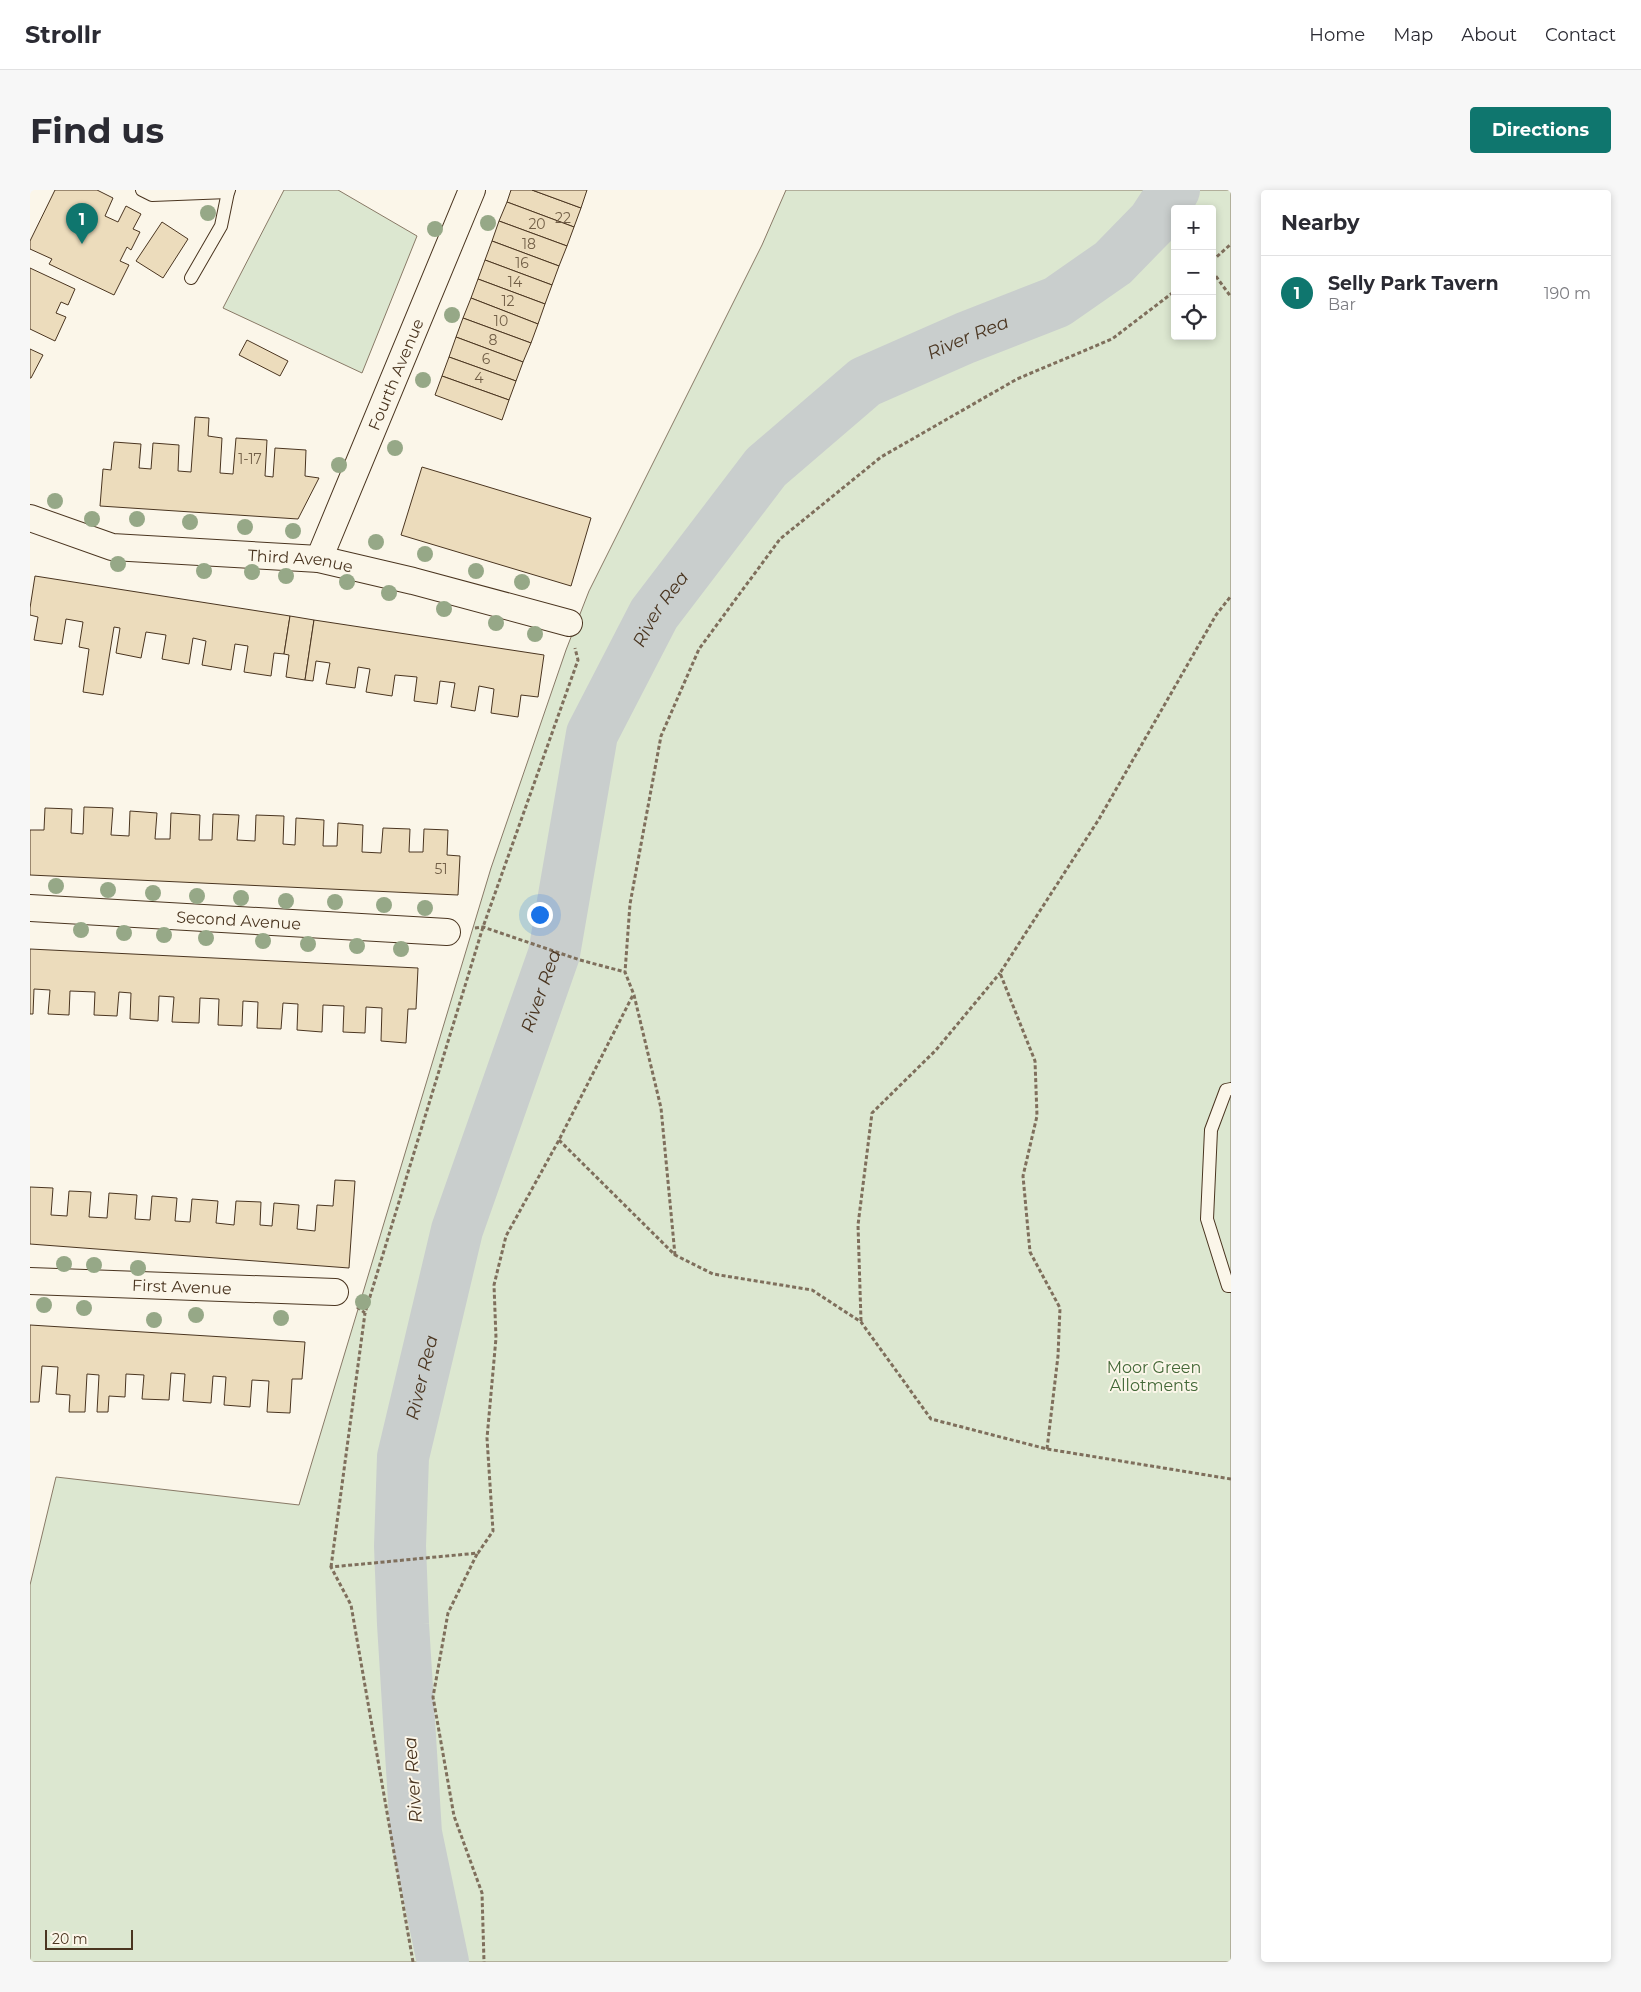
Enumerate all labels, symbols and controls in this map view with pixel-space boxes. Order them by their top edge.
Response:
text: Strollr [25,20,101,49]
text: Home [1309,24,1365,46]
text: Map [1393,24,1433,46]
text: About [1461,24,1517,46]
text: Contact [1545,24,1616,46]
button: Directions [1470,107,1611,153]
text: Find us [30,109,164,152]
pin: 1 [66,203,98,244]
map controls [1171,205,1216,340]
button: + [1171,205,1216,250]
house number: 22 [555,209,571,227]
text: Nearby [1281,210,1360,235]
house number: 20 [528,215,546,233]
house number: 18 [522,235,536,253]
button: − [1171,250,1216,295]
house number: 16 [515,254,529,272]
text: Selly Park Tavern [1328,272,1499,295]
house number: 14 [508,273,523,291]
text: 1 [1294,284,1300,303]
text: 190 m [1544,284,1591,303]
house number: 12 [501,292,515,310]
button: locate [1171,295,1216,340]
text: Bar [1328,295,1356,314]
water label: River Rea [924,311,1012,364]
house number: 10 [494,312,508,330]
street label: Fourth Avenue [364,316,428,433]
house number: 8 [489,331,498,349]
house number: 6 [482,350,491,368]
house number: 4 [474,369,484,387]
house number: 1-17 [238,450,262,468]
street label: Third Avenue [247,546,355,577]
water label: River Rea [628,567,693,651]
house number: 51 [435,860,447,878]
your location [527,902,553,928]
street label: Second Avenue [176,907,301,934]
water label: River Rea [516,947,566,1035]
street label: First Avenue [132,1276,232,1298]
water label: River Rea [401,1333,443,1422]
park label: Moor Green Allotments [1107,1358,1201,1395]
water label: River Rea [399,1736,427,1824]
scale bar [45,1927,132,1950]
text: 20 m [52,1930,88,1948]

